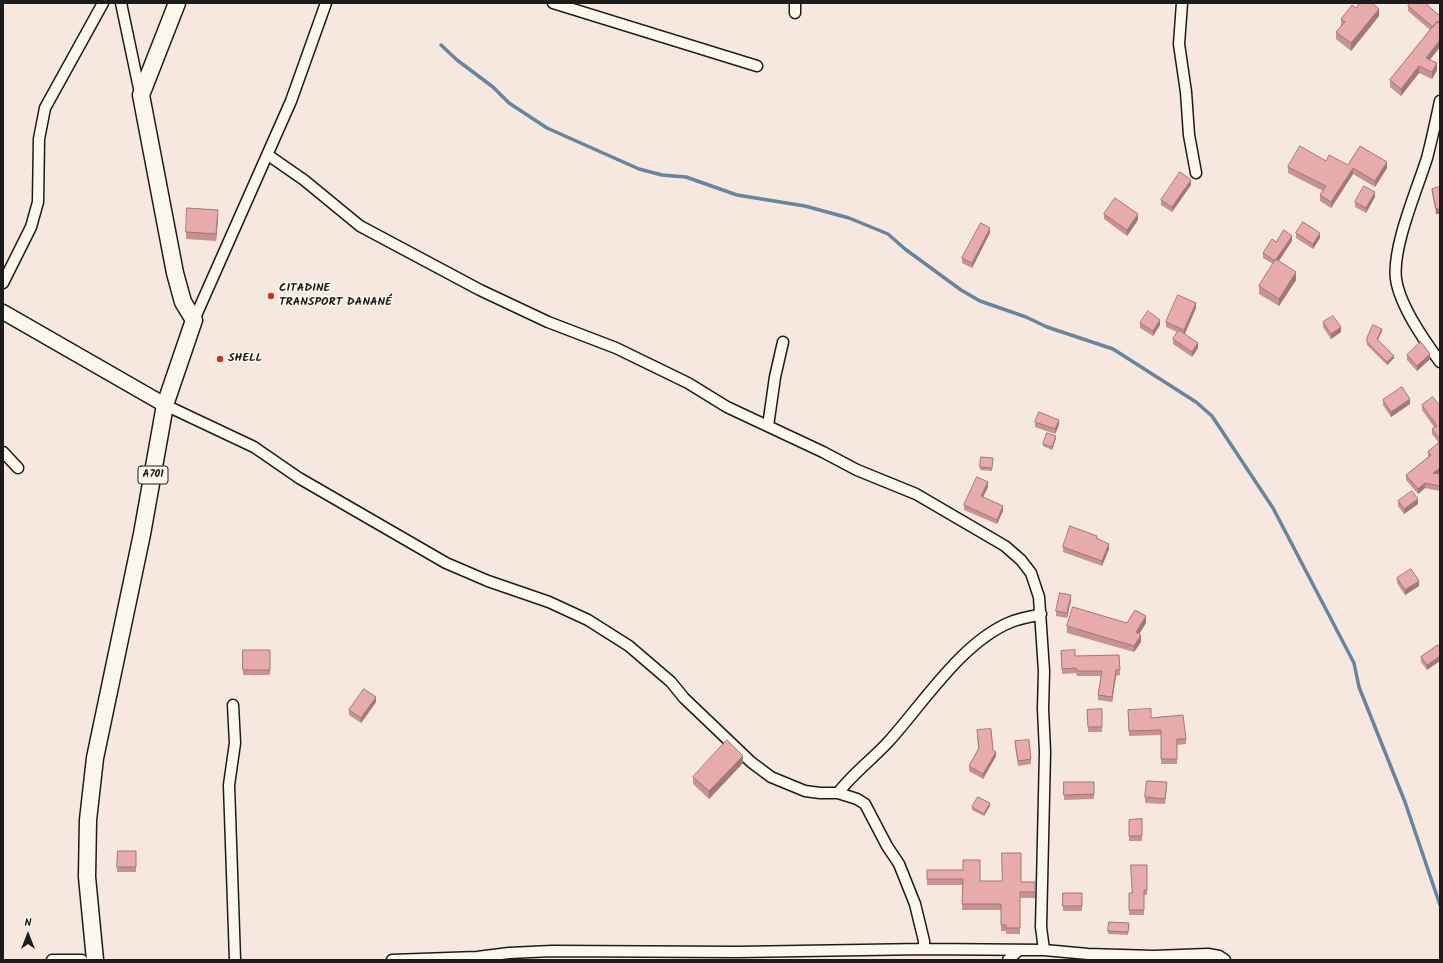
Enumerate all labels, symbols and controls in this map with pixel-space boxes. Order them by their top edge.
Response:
place label: CITADINE TRANSPORT DANANÉ [279,282,392,310]
marker: CITADINE TRANSPORT DANANÉ [266,291,276,301]
place label: SHELL [228,352,262,366]
marker: SHELL [215,354,225,364]
road number: A701 [138,466,168,484]
text: N [25,914,31,932]
north arrow [8,915,48,955]

